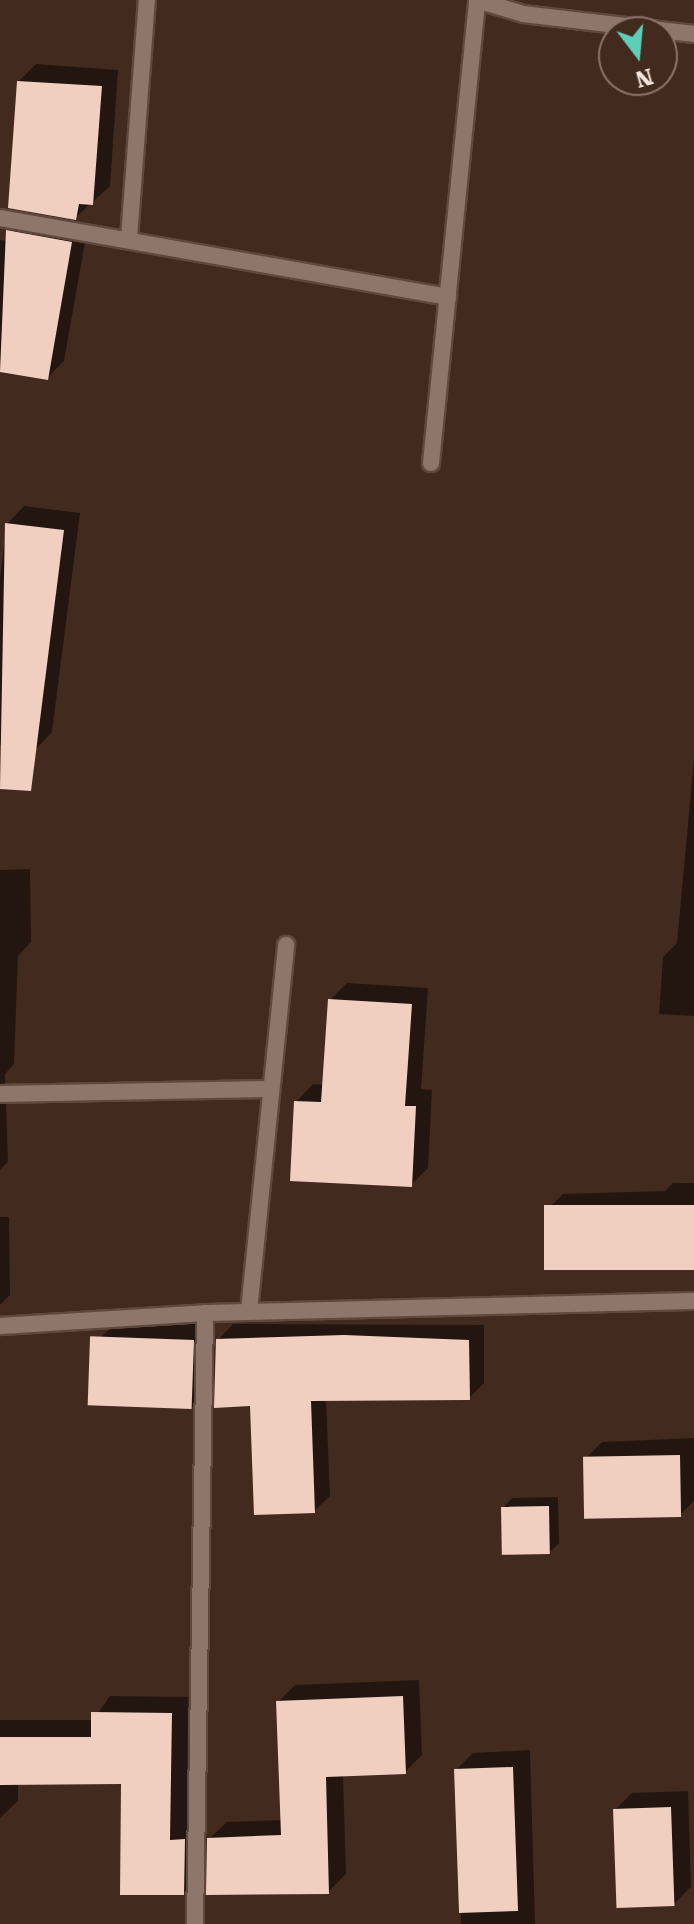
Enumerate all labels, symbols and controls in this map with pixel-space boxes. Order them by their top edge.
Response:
north arrow [598,16,678,96]
text: N [633,63,656,92]

